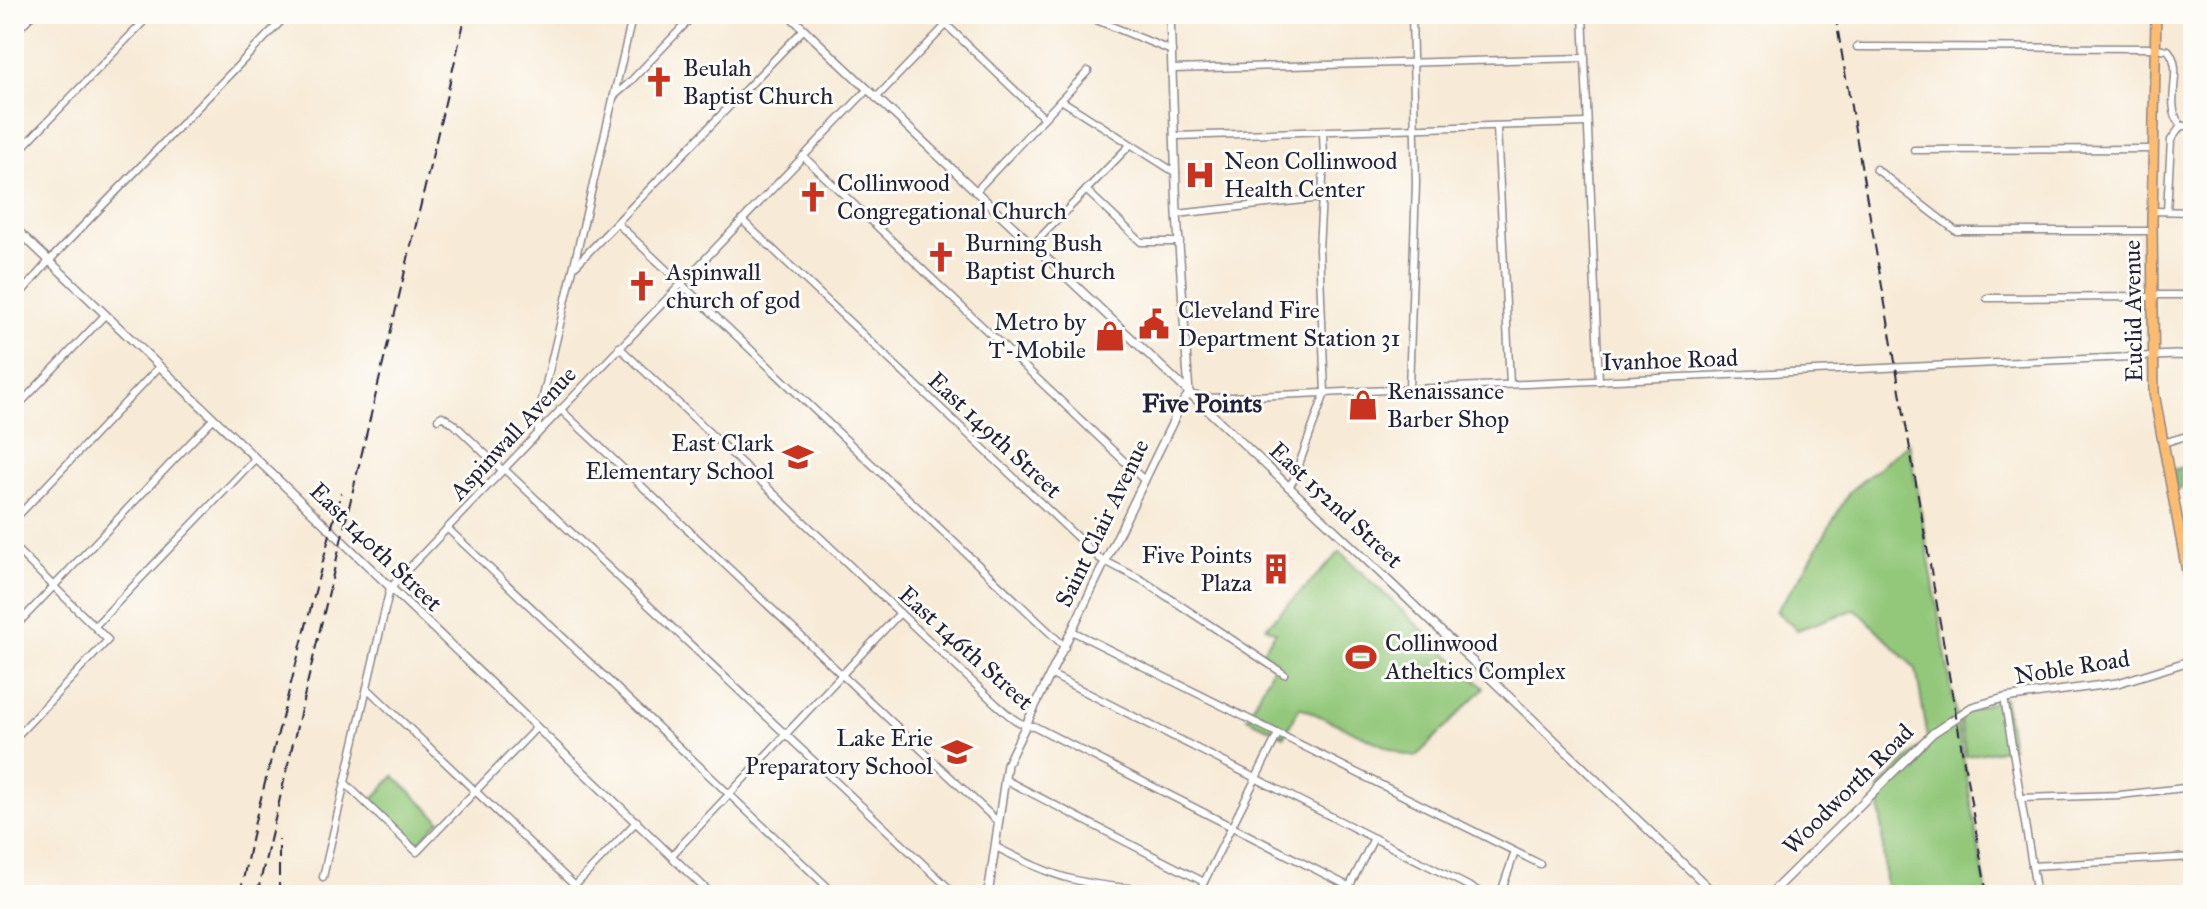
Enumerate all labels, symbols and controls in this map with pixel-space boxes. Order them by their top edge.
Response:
place label: Beulah Baptist Church [683,53,833,111]
church icon: Beulah Baptist Church [642,65,676,99]
place label: Neon Collinwood Health Center [1224,146,1397,204]
hospital icon: Neon Collinwood Health Center [1183,158,1217,192]
place label: Collinwood Congregational Church [837,168,1067,226]
church icon: Collinwood Congregational Church [796,180,830,214]
place label: Burning Bush Baptist Church [965,228,1115,286]
church icon: Burning Bush Baptist Church [924,240,958,274]
street label: Euclid Avenue [2117,240,2149,382]
place label: Aspinwall church of god [665,257,801,315]
church icon: Aspinwall church of god [625,269,659,303]
place label: Cleveland Fire Department Station 31 [1178,295,1400,353]
place label: Metro by T-Mobile [988,307,1087,365]
public building icon: Cleveland Fire Department Station 31 [1137,307,1171,341]
shop icon: Metro by T-Mobile [1093,319,1127,353]
street label: Ivanhoe Road [1601,343,1739,377]
street label: Aspinwall Avenue [443,360,583,507]
street label: East 149th Street [922,365,1069,505]
place label: Renaissance Barber Shop [1387,376,1509,434]
district label: Five Points [1142,387,1262,419]
shop icon: Renaissance Barber Shop [1346,388,1380,422]
place label: East Clark Elementary School [585,428,775,486]
street label: Saint Clair Avenue [1048,434,1156,612]
street label: East 152nd Street [1263,435,1409,575]
school or university icon: East Clark Elementary School [781,440,815,474]
street label: East 140th Street [303,476,449,618]
place label: Five Points Plaza [1141,540,1253,598]
building icon: Five Points Plaza [1259,552,1293,586]
street label: East 146th Street [892,579,1040,717]
place label: Collinwood Atheltics Complex [1384,628,1566,686]
sports icon: Collinwood Atheltics Complex [1344,640,1378,674]
street label: Noble Road [2012,643,2132,691]
street label: Woodworth Road [1776,717,1920,861]
place label: Lake Erie Preparatory School [745,723,933,781]
school or university icon: Lake Erie Preparatory School [940,735,974,769]

